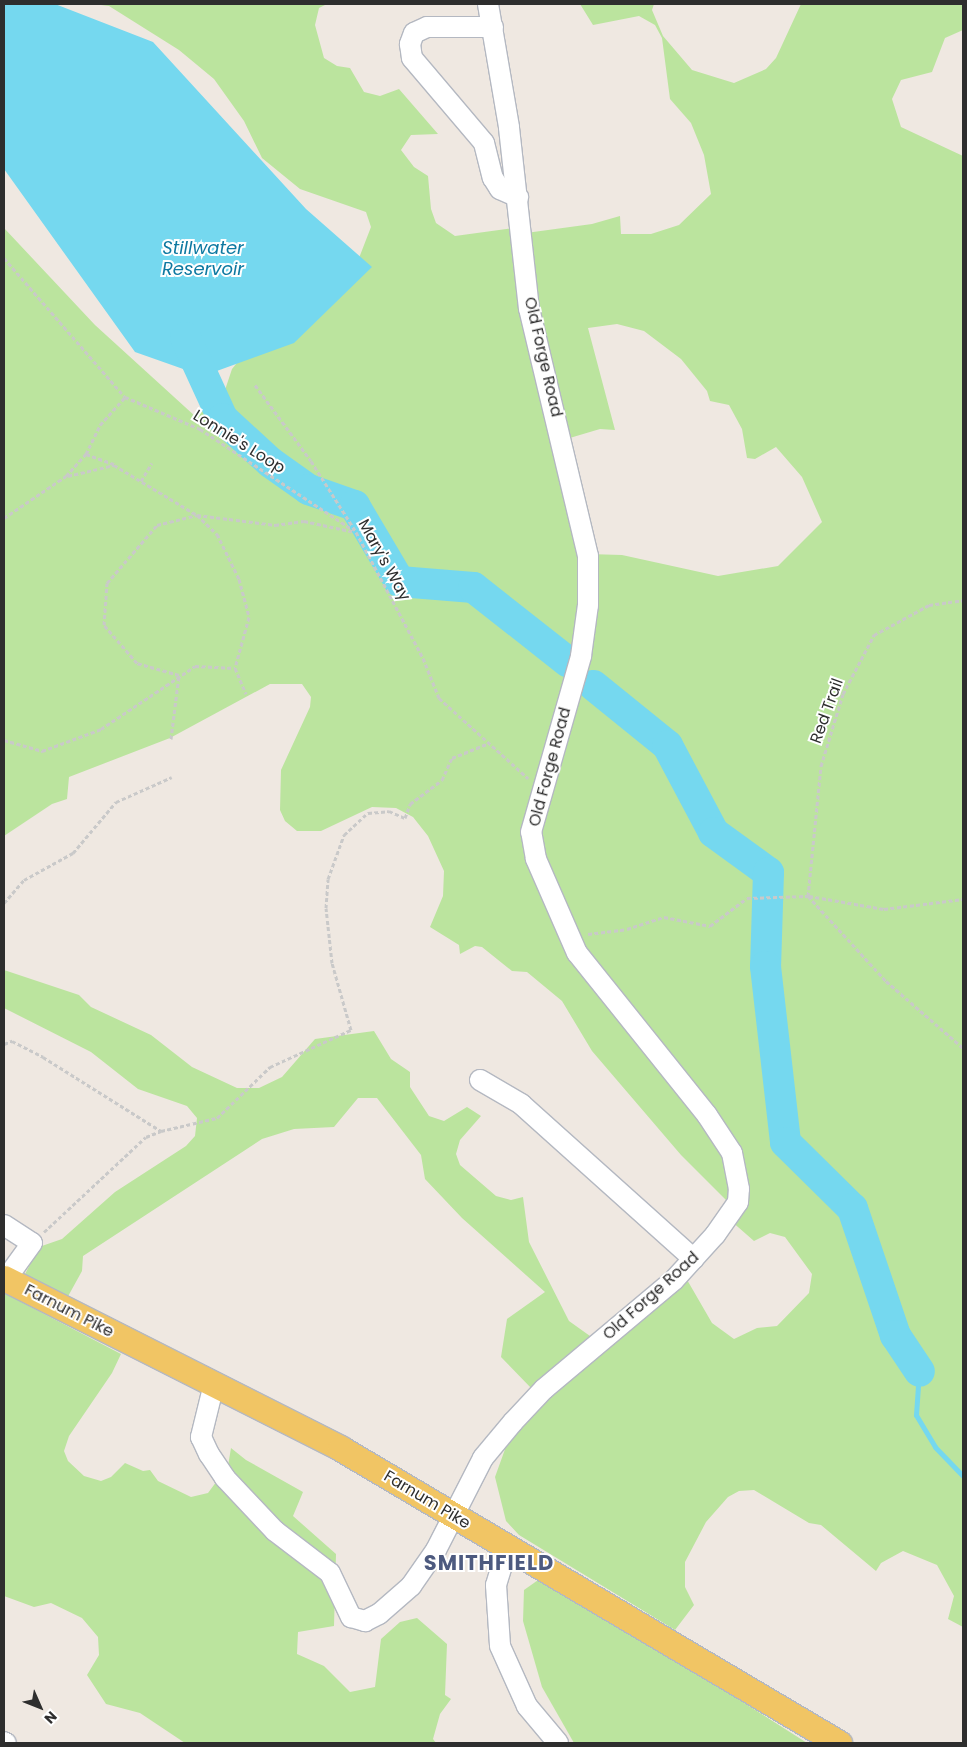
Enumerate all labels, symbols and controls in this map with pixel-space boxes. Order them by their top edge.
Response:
water label: Stillwater Reservoir [162,238,244,280]
street label: Old Forge Road [520,295,566,419]
street label: Lonnie's Loop [189,406,289,478]
street label: Mary's Way [354,516,414,604]
street label: Red Trail [806,676,848,746]
street label: Old Forge Road [525,705,575,829]
street label: Old Forge Road [599,1248,703,1344]
street label: Farnum Pike [21,1280,117,1342]
street label: Farnum Pike [380,1467,474,1533]
district label: SMITHFIELD [423,1550,555,1576]
north arrow [15,1682,65,1732]
text: N [40,1707,62,1728]

